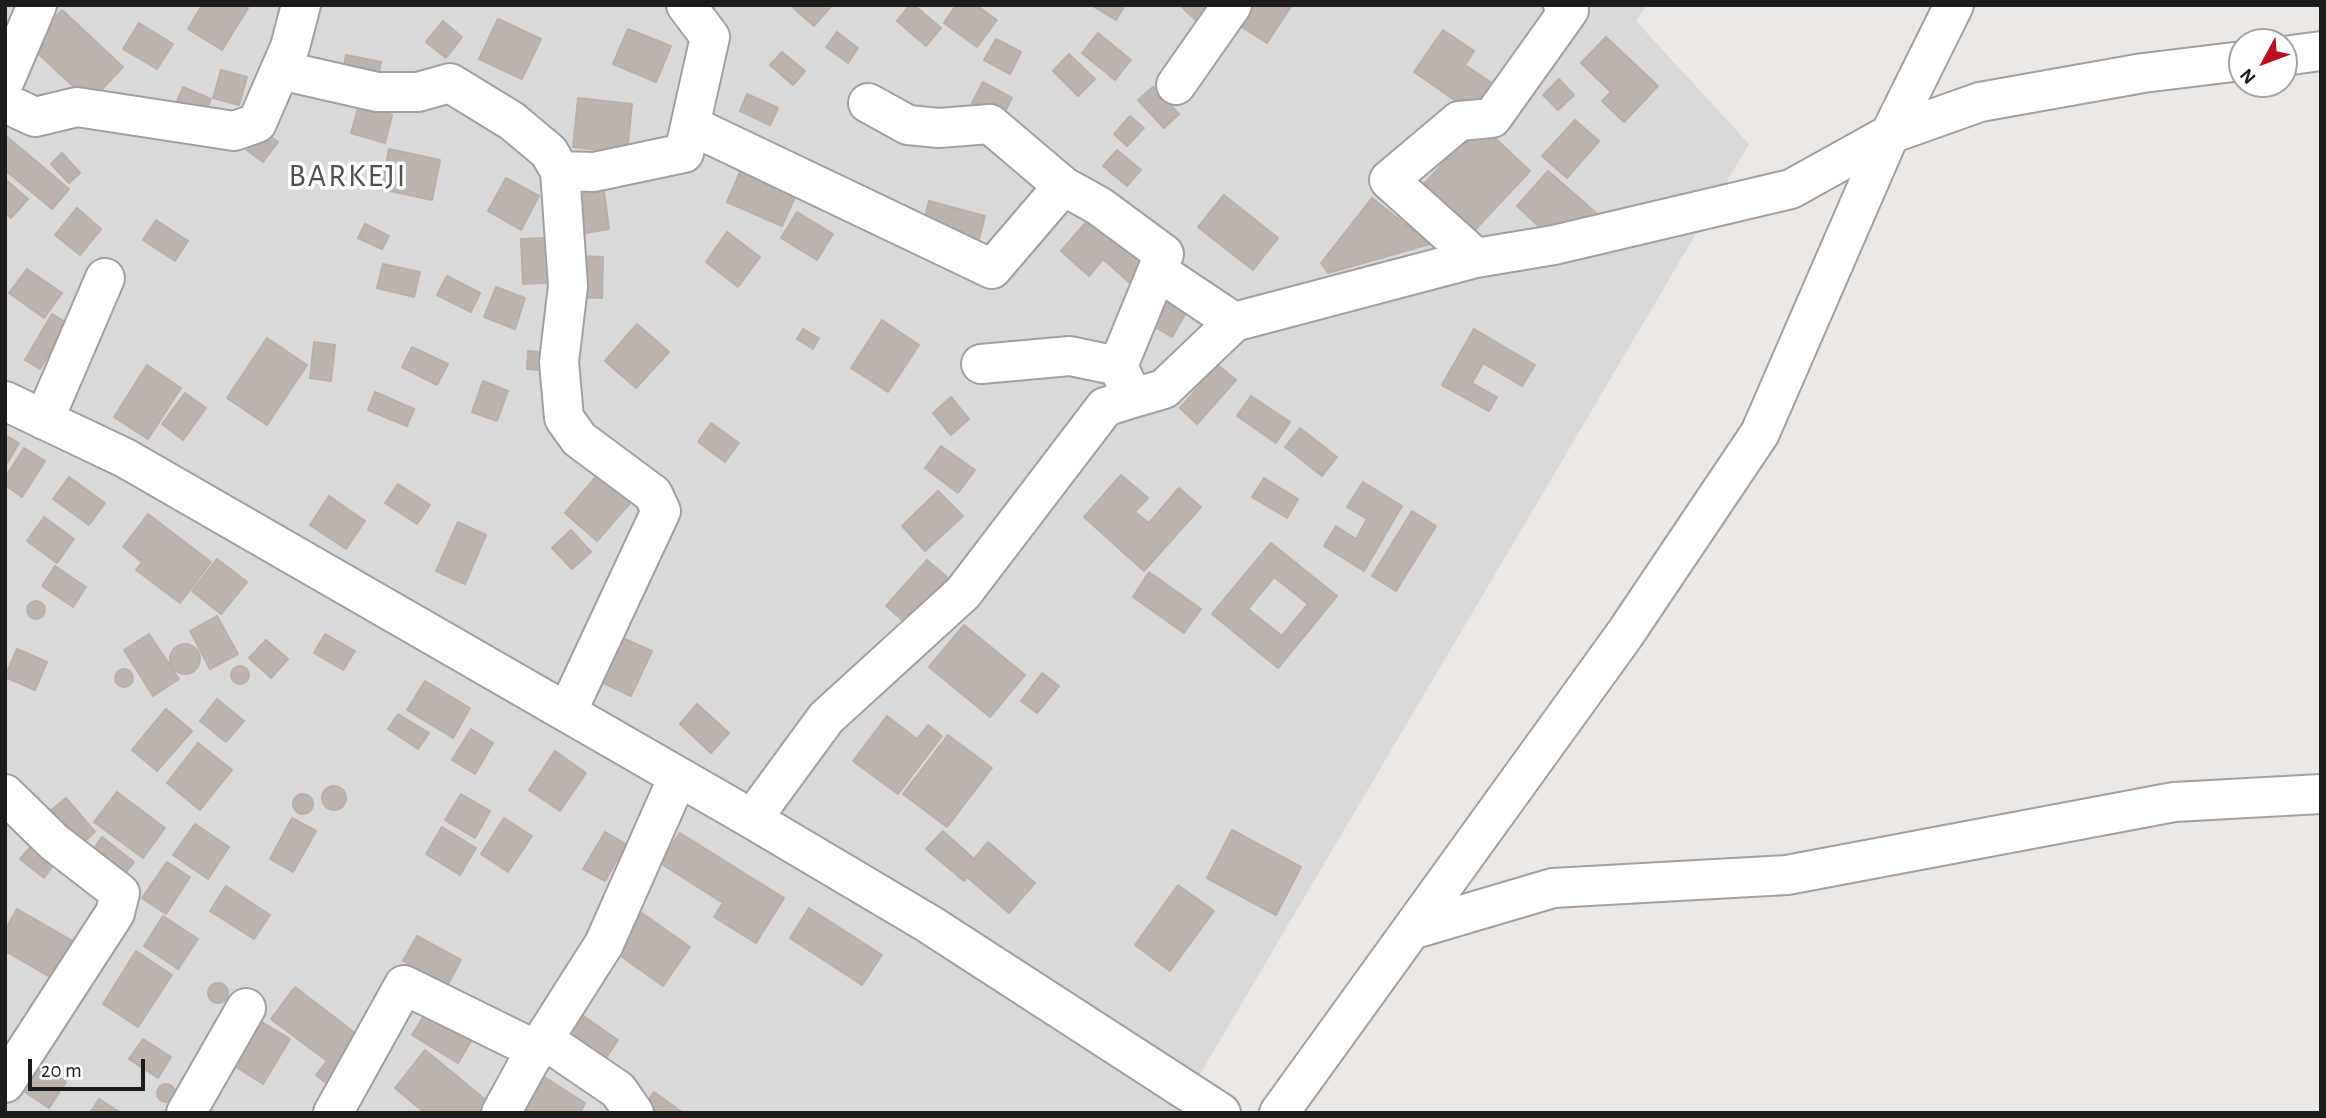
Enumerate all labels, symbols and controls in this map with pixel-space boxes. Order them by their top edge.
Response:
north arrow [2228,28,2298,98]
text: N [2237,65,2260,87]
district label: BARKEJI [289,157,407,195]
scale bar [32,1044,149,1088]
text: 20 m [41,1060,82,1081]

